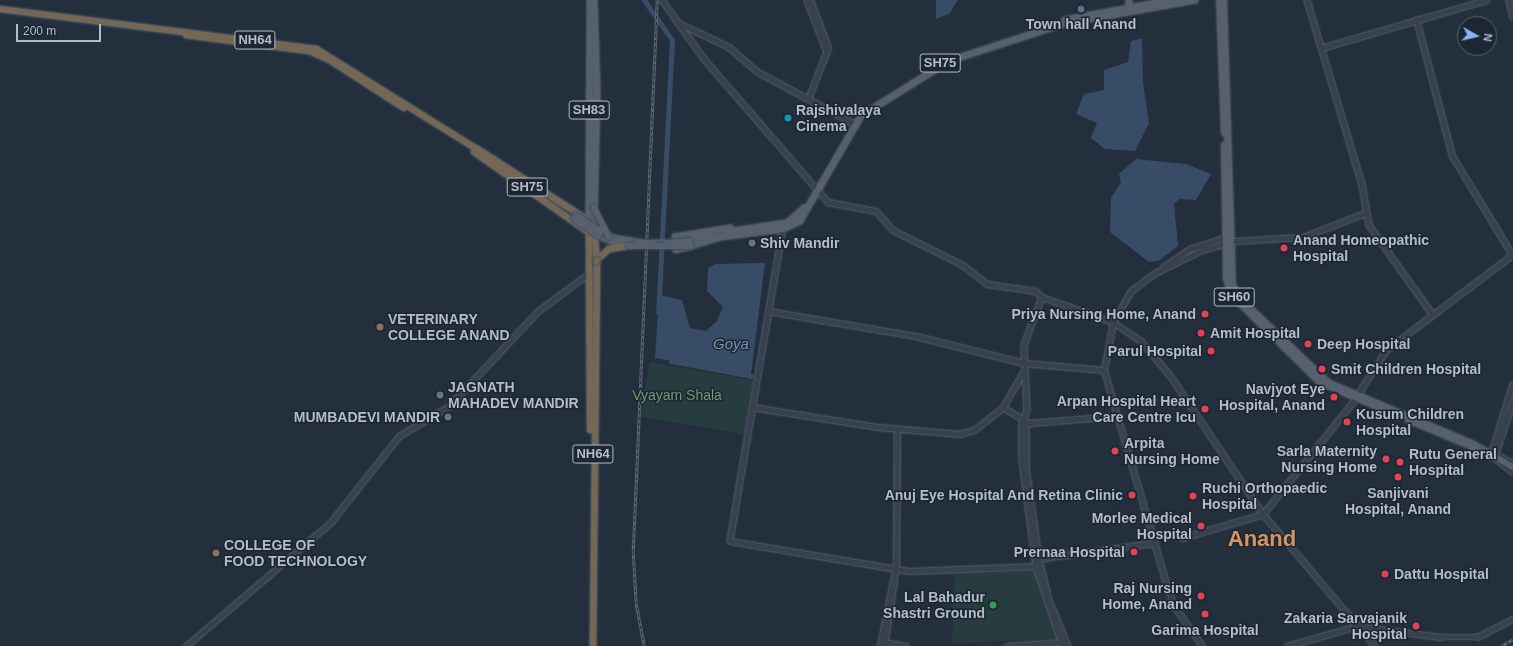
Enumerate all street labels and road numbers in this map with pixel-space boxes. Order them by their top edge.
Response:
road number: NH64 [234,29,276,51]
road number: SH75 [919,52,961,74]
road number: SH83 [568,99,610,121]
road number: SH75 [506,176,548,198]
road number: SH60 [1213,286,1255,308]
road number: NH64 [572,443,614,465]

